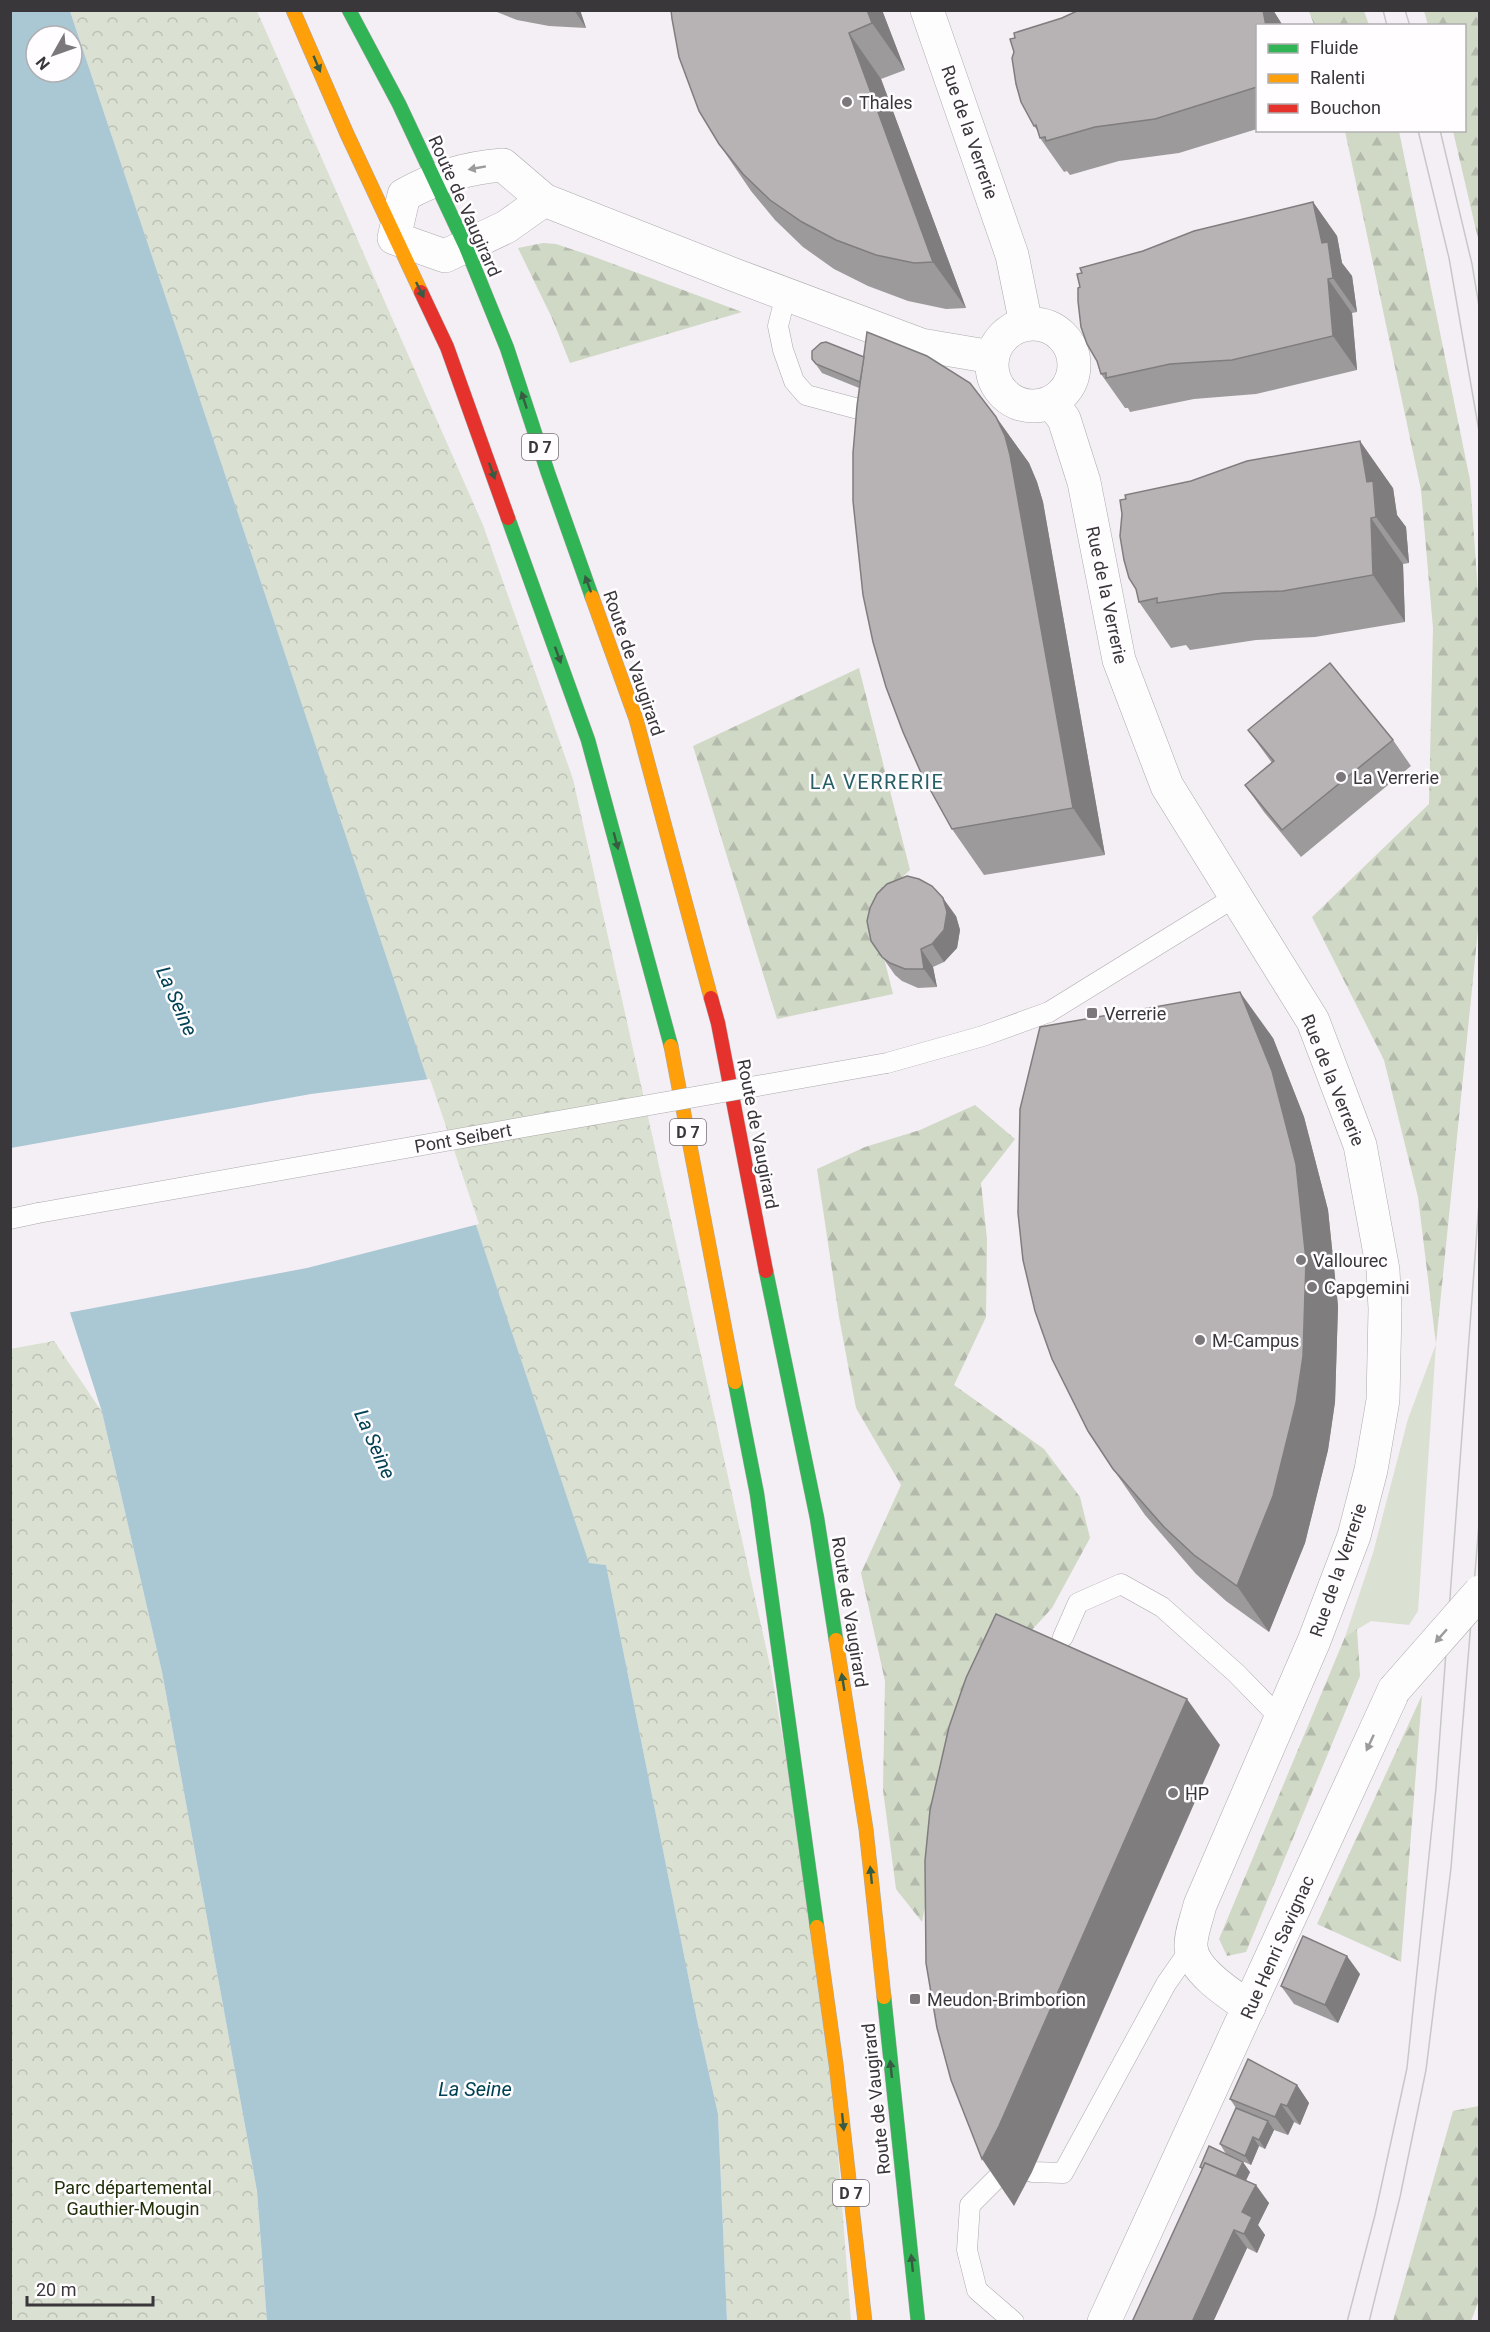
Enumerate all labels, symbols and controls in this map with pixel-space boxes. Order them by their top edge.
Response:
north arrow [24,24,84,84]
legend [1256,24,1466,132]
text: Fluide [1310,37,1358,58]
text: N [32,53,54,74]
one-way arrow [312,56,321,73]
street label: Rue de la Verrerie [937,62,1003,202]
text: Ralenti [1310,67,1365,88]
place label: Thales [859,92,913,113]
marker: Thales [840,95,854,109]
text: Bouchon [1310,97,1381,118]
street label: Route de Vaugirard [424,132,506,280]
one-way arrow [468,164,487,173]
one-way arrow [415,282,424,299]
one-way arrow [519,391,529,409]
road number: D 7 [522,434,558,460]
one-way arrow [487,462,497,480]
street label: Rue de la Verrerie [1082,524,1132,666]
one-way arrow [583,575,593,593]
street label: Route de Vaugirard [599,588,669,738]
one-way arrow [553,646,563,664]
place label: La Verrerie [1353,767,1439,788]
district label: LA VERRERIE [810,770,944,794]
marker: La Verrerie [1334,770,1348,784]
one-way arrow [612,832,621,850]
water label: La Seine [151,963,203,1039]
place label: Verrerie [1104,1003,1166,1024]
marker: Verrerie [1085,1006,1099,1020]
street label: Rue de la Verrerie [1297,1011,1369,1149]
street label: Route de Vaugirard [733,1057,783,1211]
street label: Pont Seibert [413,1119,513,1157]
road number: D 7 [670,1119,706,1145]
place label: Vallourec [1313,1250,1388,1271]
marker: Vallourec [1294,1253,1308,1267]
place label: Capgemini [1324,1277,1410,1298]
marker: Capgemini [1305,1280,1319,1294]
place label: M-Campus [1212,1330,1299,1351]
marker: M-Campus [1193,1333,1207,1347]
water label: La Seine [349,1406,401,1482]
street label: Rue de la Verrerie [1305,1500,1371,1640]
street label: Route de Vaugirard [828,1535,872,1689]
one-way arrow [1435,1628,1448,1643]
one-way arrow [839,1673,848,1692]
one-way arrow [1365,1734,1374,1751]
place label: HP [1185,1783,1209,1804]
marker: HP [1166,1786,1180,1800]
one-way arrow [866,1866,876,1885]
street label: Rue Henri Savignac [1236,1872,1318,2022]
place label: Meudon-Brimborion [927,1989,1086,2010]
marker: Meudon-Brimborion [908,1992,922,2006]
street label: Route de Vaugirard [858,2022,894,2176]
one-way arrow [886,2060,896,2079]
water label: La Seine [438,2077,512,2101]
one-way arrow [838,2113,848,2132]
park label: Parc départemental Gauthier-Mougin [54,2177,212,2219]
road number: D 7 [833,2180,869,2206]
one-way arrow [907,2254,917,2273]
scale bar [27,2269,153,2307]
text: 20 m [36,2279,76,2300]

